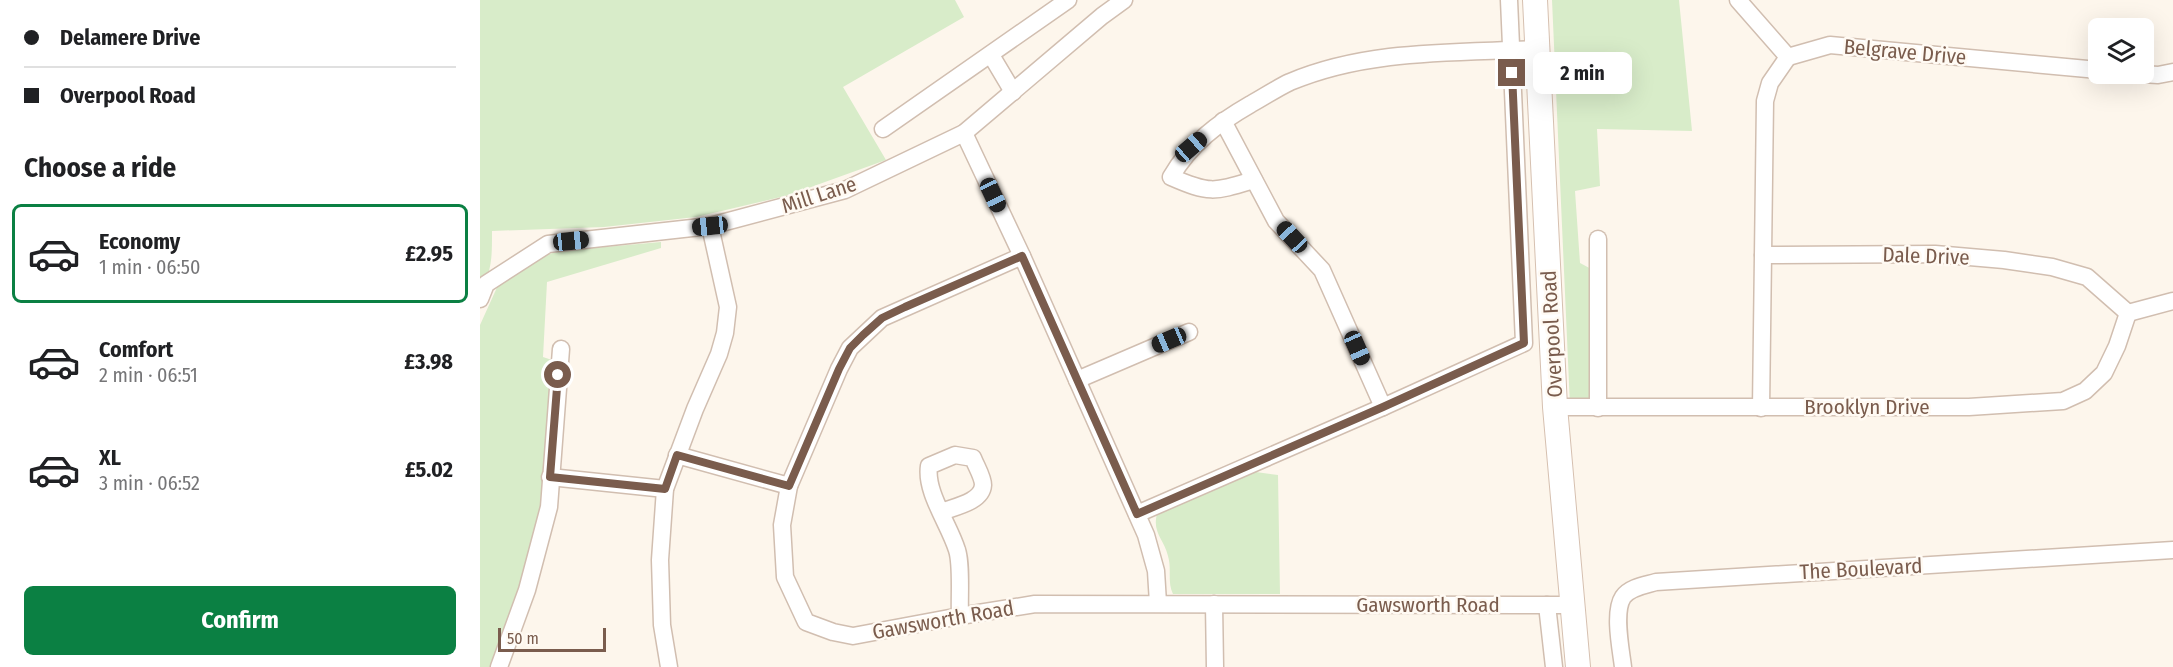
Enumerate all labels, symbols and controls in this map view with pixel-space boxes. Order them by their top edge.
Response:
map controls [2088,18,2154,84]
button: layers [2088,18,2154,84]
text: Delamere Drive [60,24,200,51]
street label: Belgrave Drive [1843,34,1967,70]
callout: 2 min [1533,52,1632,94]
route end [1498,59,1525,86]
text: 2 min [1560,61,1605,85]
text: Overpool Road [60,82,196,109]
car [1172,128,1210,166]
text: Choose a ride [24,152,176,184]
street label: Mill Lane [778,171,860,219]
car [977,175,1009,215]
car [691,215,729,237]
car [1273,218,1311,256]
icon: car [27,227,81,281]
text: Economy [99,228,180,255]
car [552,230,590,252]
text: £2.95 [405,240,453,267]
street label: Dale Drive [1882,241,1970,271]
text: 1 min · 06:50 [99,255,200,279]
street label: Overpool Road [1536,270,1568,398]
car [1149,325,1189,355]
car [1341,328,1373,368]
icon: car [27,335,81,389]
text: Comfort [99,336,173,363]
text: £3.98 [404,348,453,375]
route start [544,361,571,388]
text: 2 min · 06:51 [99,363,198,387]
street label: Brooklyn Drive [1804,394,1930,420]
icon: car [27,443,81,497]
text: XL [99,444,121,471]
text: £5.02 [405,456,453,483]
text: 3 min · 06:52 [99,471,200,495]
street label: The Boulevard [1799,553,1923,585]
button: Confirm [24,586,456,655]
street label: Gawsworth Road [1356,592,1500,618]
street label: Gawsworth Road [870,595,1016,645]
scale bar [498,625,606,652]
text: 50 m [507,629,539,648]

